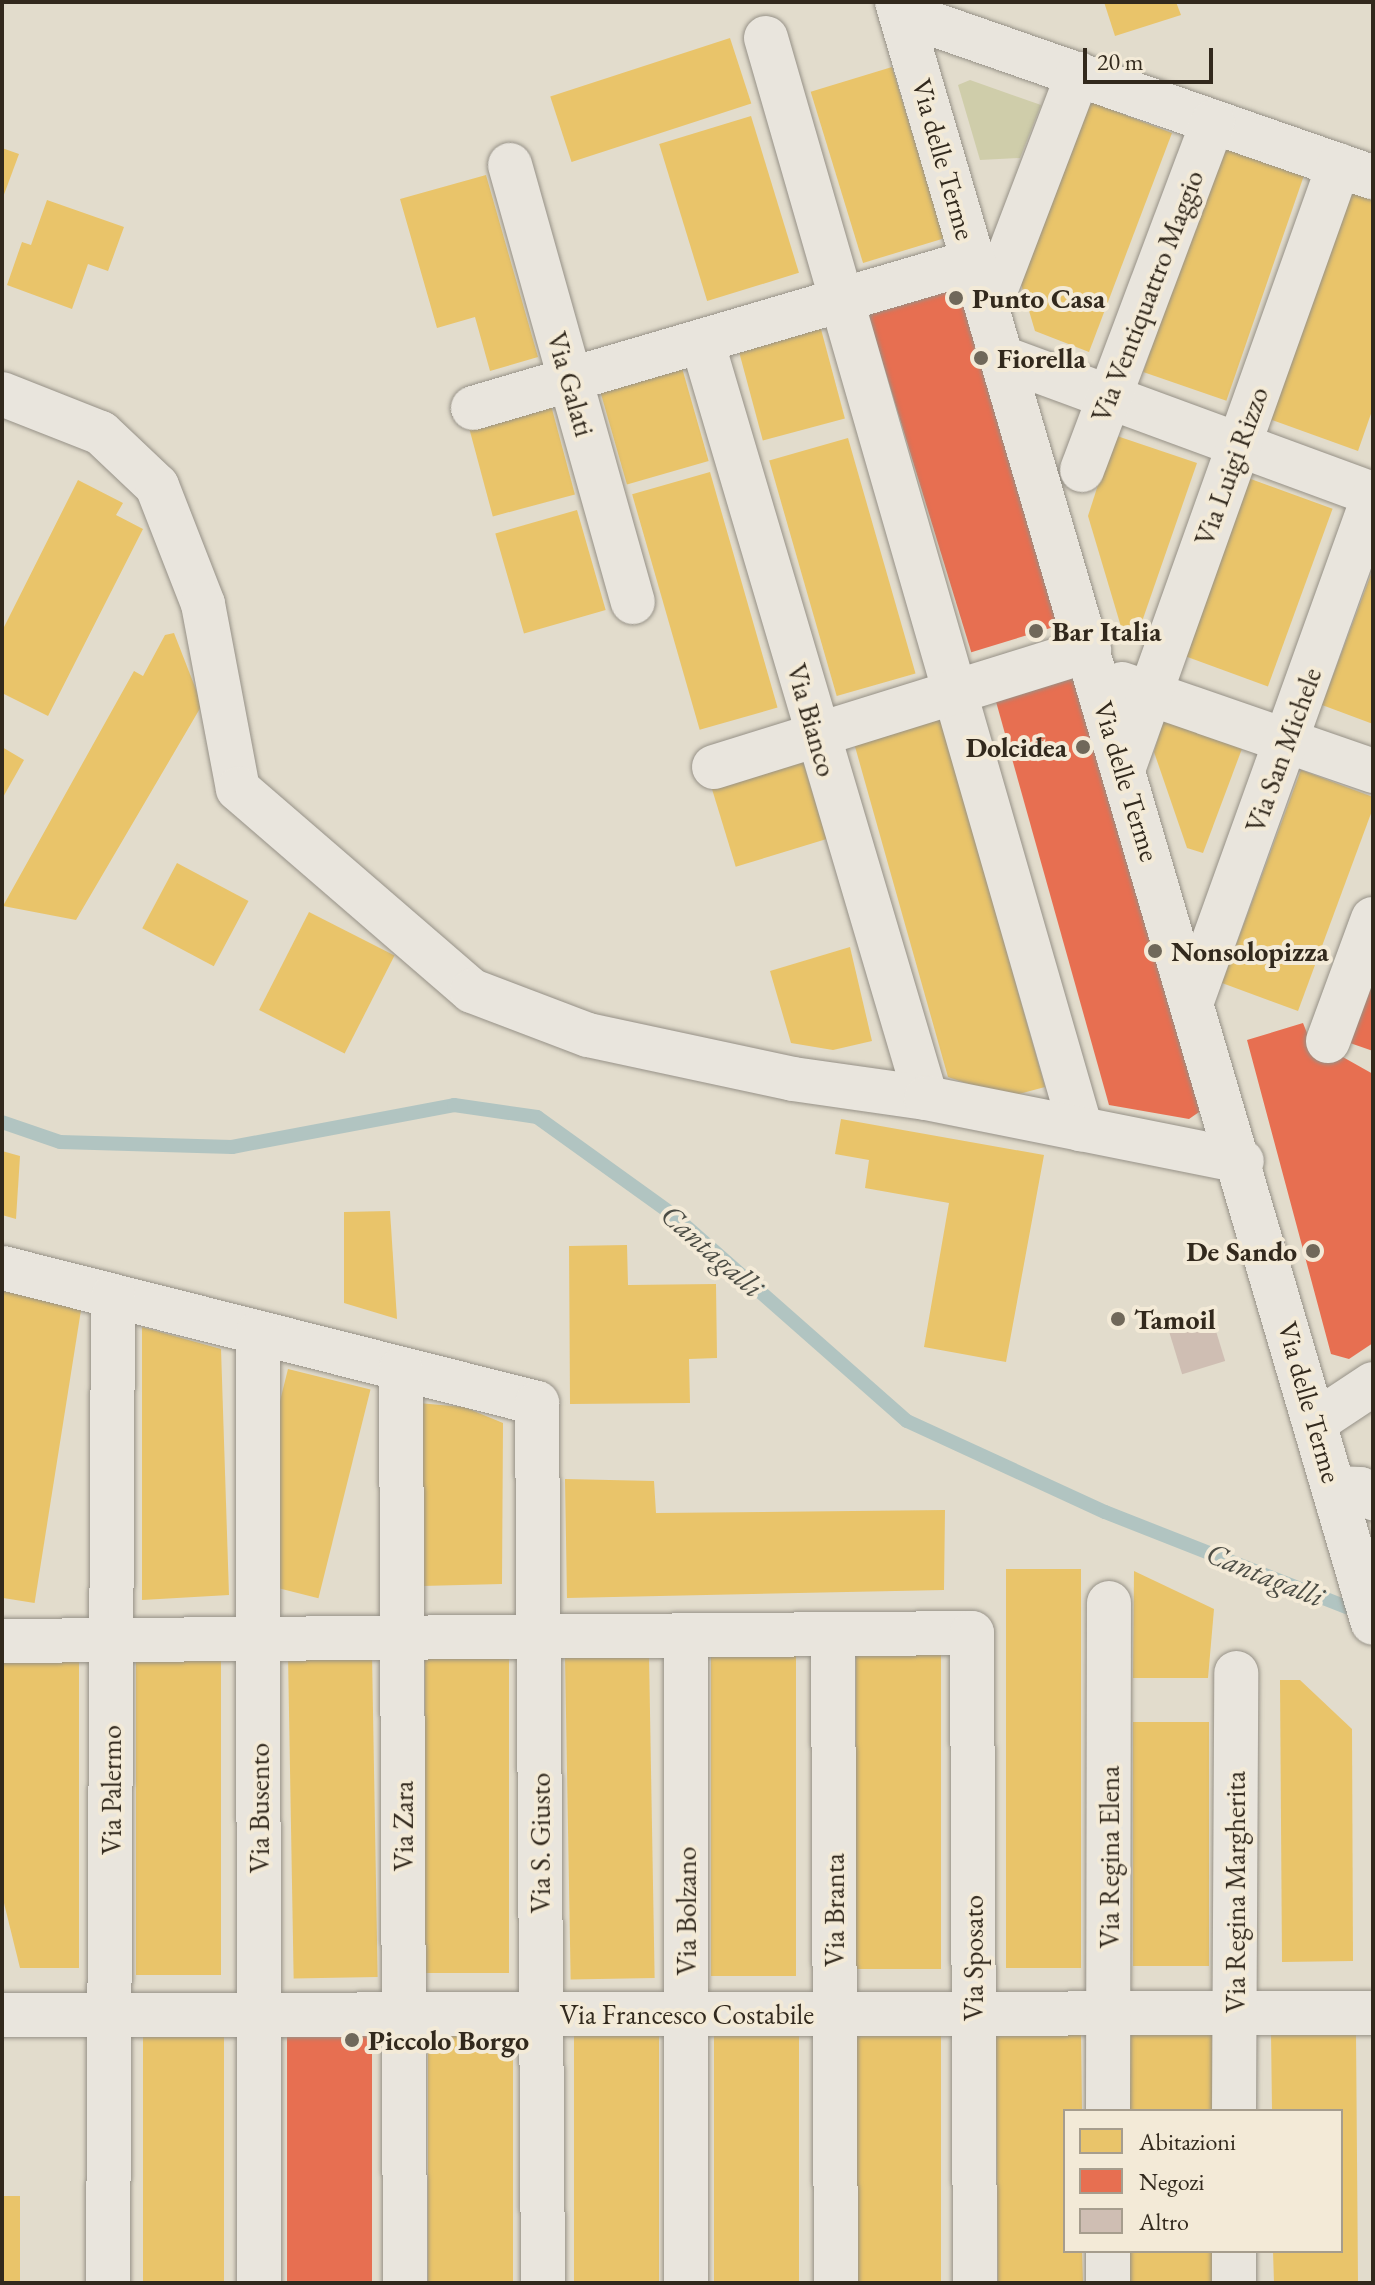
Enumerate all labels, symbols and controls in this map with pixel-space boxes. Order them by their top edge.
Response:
scale bar [1087,32,1217,82]
text: 20 m [1097,46,1144,77]
street label: Via delle Terme [905,75,983,243]
street label: Via Ventiquattro Maggio [1083,165,1211,427]
place label: Punto Casa [972,281,1105,315]
marker: Punto Casa [947,289,965,307]
street label: Via Galati [540,328,602,440]
place label: Fiorella [997,341,1086,375]
marker: Fiorella [972,349,990,367]
street label: Via Luigi Rizzo [1187,382,1275,550]
place label: Bar Italia [1052,614,1161,648]
marker: Bar Italia [1027,622,1045,640]
street label: Via Bianco [780,660,844,780]
street label: Via San Michele [1238,663,1328,837]
street label: Via delle Terme [1087,697,1167,865]
place label: Dolcidea [966,730,1067,764]
marker: Dolcidea [1074,738,1092,756]
place label: Nonsolopizza [1171,934,1329,968]
marker: Nonsolopizza [1146,942,1164,960]
water label: Cantagalli [653,1197,771,1305]
place label: De Sando [1186,1234,1297,1268]
marker: De Sando [1304,1242,1322,1260]
place label: Tamoil [1134,1302,1216,1336]
marker: Tamoil [1109,1310,1127,1328]
street label: Via delle Terme [1271,1318,1349,1486]
water label: Cantagalli [1201,1535,1329,1615]
street label: Via Palermo [94,1725,128,1855]
street label: Via Busento [242,1743,276,1873]
street label: Via Regina Elena [1092,1766,1126,1948]
street label: Via Regina Margherita [1218,1771,1252,2013]
street label: Via S. Giusto [523,1773,557,1913]
street label: Via Zara [386,1781,420,1871]
street label: Via Bolzano [669,1847,703,1975]
street label: Via Branta [817,1853,851,1967]
street label: Via Sposato [956,1895,990,2021]
street label: Via Francesco Costabile [560,1997,814,2031]
place label: Piccolo Borgo [368,2023,529,2057]
marker: Piccolo Borgo [343,2031,361,2049]
legend [1063,2109,1343,2253]
text: Abitazioni [1139,2126,1236,2157]
text: Negozi [1139,2166,1204,2197]
text: Altro [1139,2206,1189,2237]

